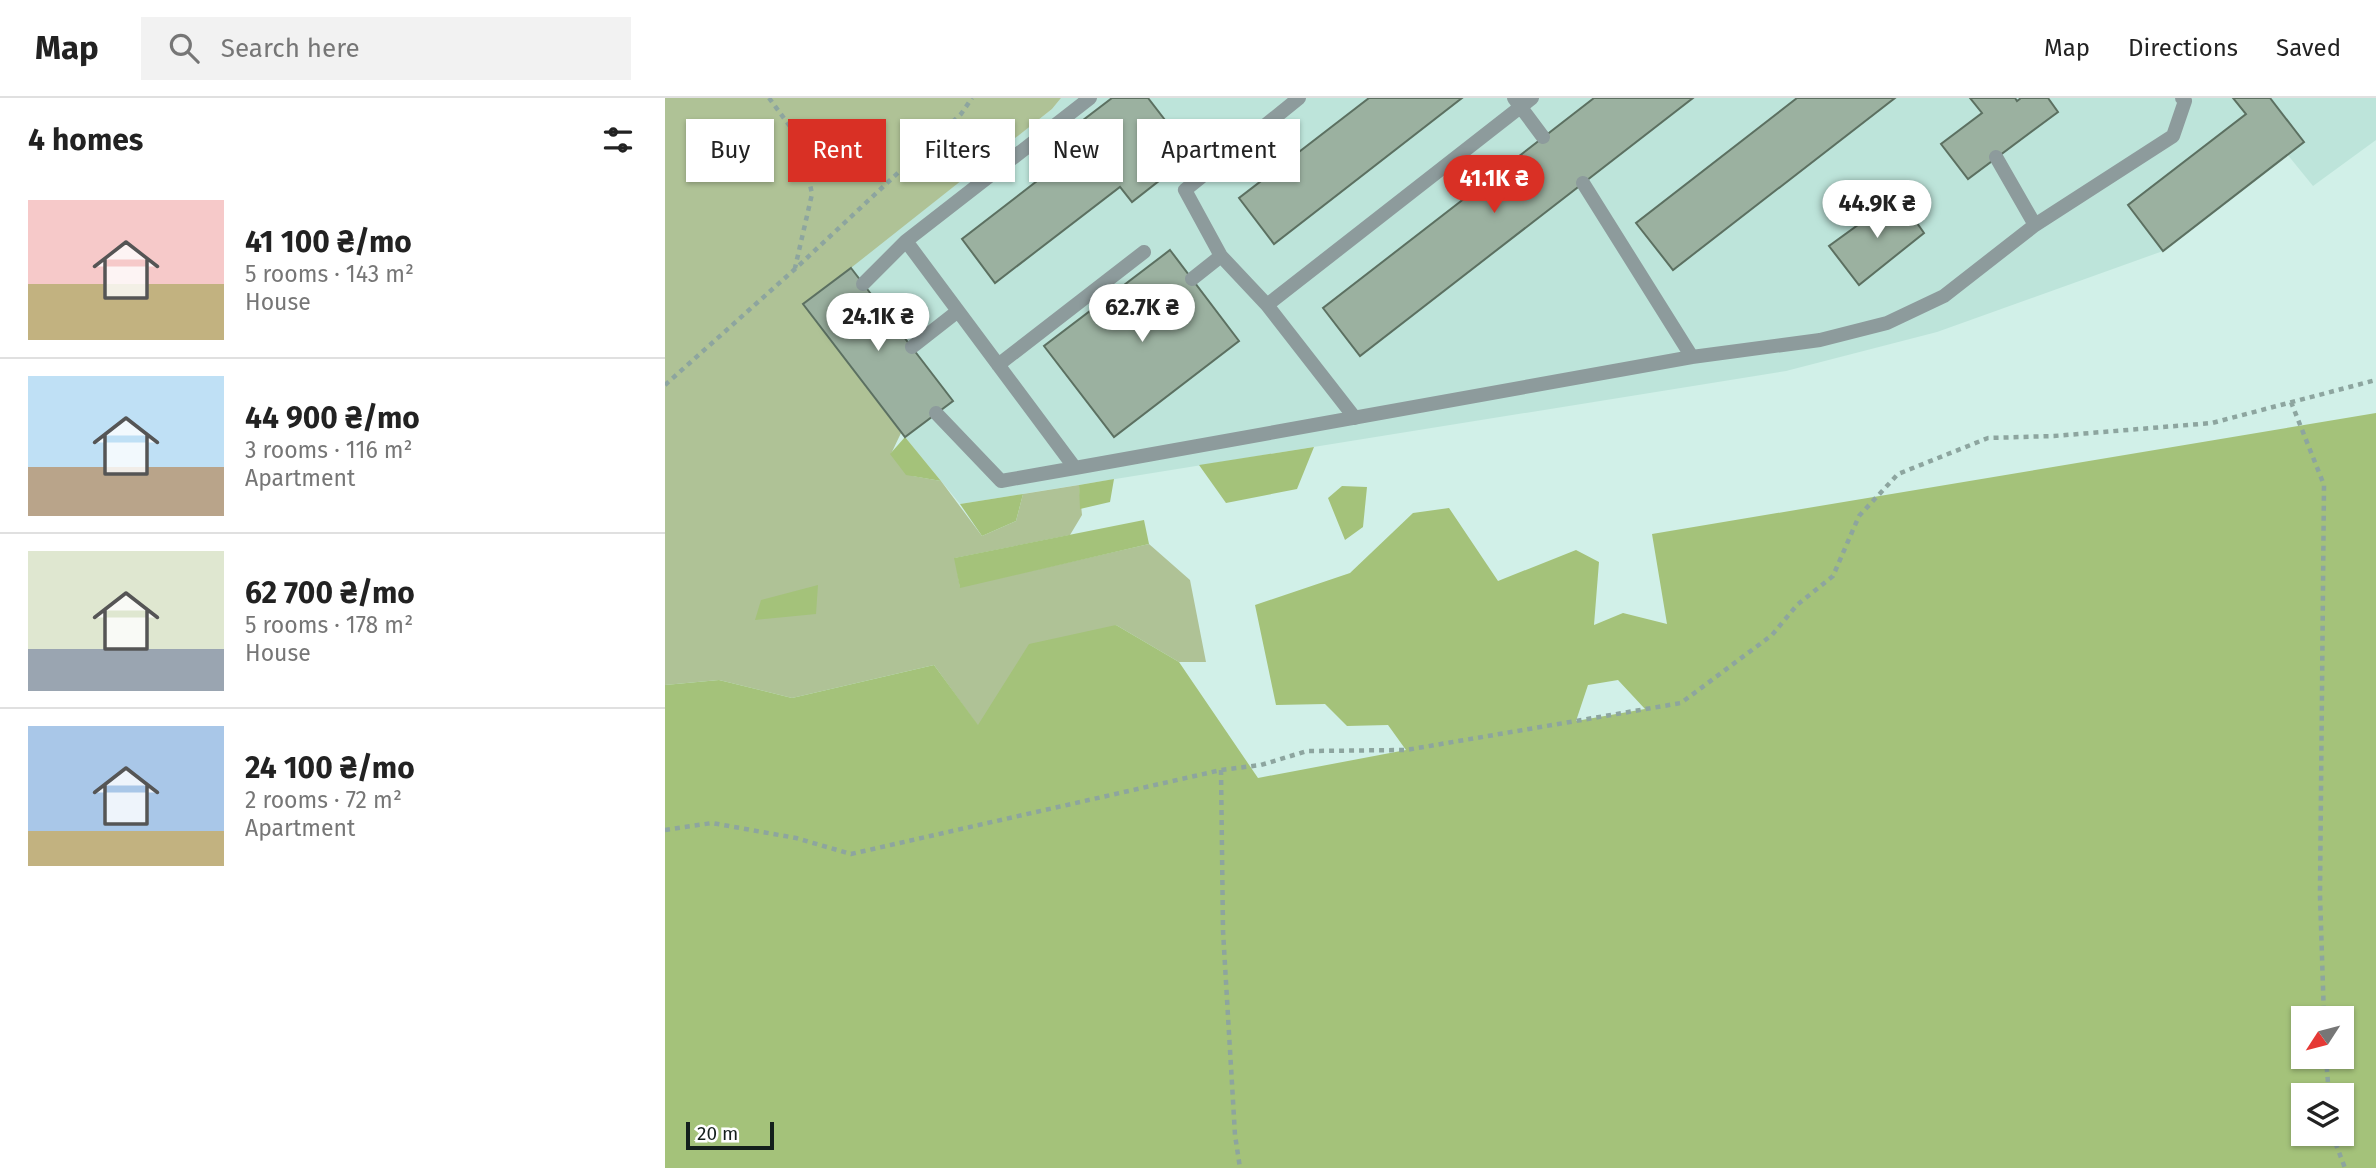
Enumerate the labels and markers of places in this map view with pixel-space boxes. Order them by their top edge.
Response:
pin: 41.1K ₴ [1429,156,1559,215]
pin: 44.9K ₴ [1812,180,1942,240]
pin: 62.7K ₴ [1077,285,1207,344]
pin: 24.1K ₴ [813,294,943,353]

